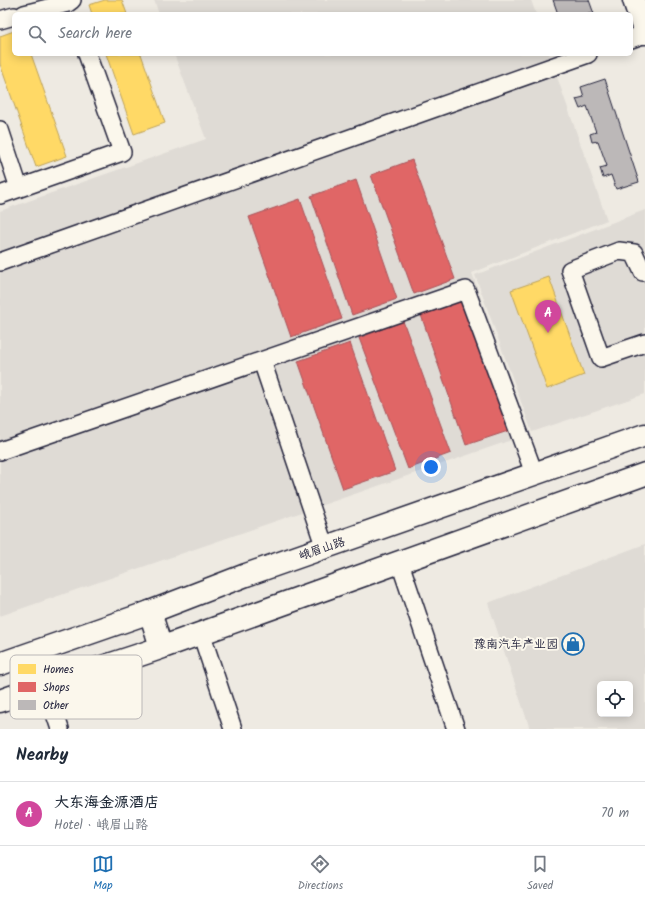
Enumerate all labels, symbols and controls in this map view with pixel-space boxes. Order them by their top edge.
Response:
search box [12,12,633,56]
text: Search here [58,22,132,46]
icon: search [26,23,48,45]
pin: A [535,300,561,333]
your location [421,457,441,477]
street label: 峨眉山路 [296,532,348,566]
shop icon: 豫南汽车产业园 [560,631,586,657]
place label: 豫南汽车产业园 [474,635,558,654]
legend [10,655,142,719]
text: Homes [43,661,74,679]
text: Shops [43,679,70,697]
map controls [597,681,633,717]
button: locate [597,681,633,717]
text: Other [43,697,70,715]
text: Nearby [16,742,68,769]
text: 大东海金源酒店 [54,791,159,815]
text: A [25,803,33,824]
text: 70 m [601,803,629,824]
text: Hotel · 峨眉山路 [54,815,148,836]
tab: Map [92,853,114,895]
tab: Directions [298,853,343,895]
tab: Saved [527,853,553,895]

